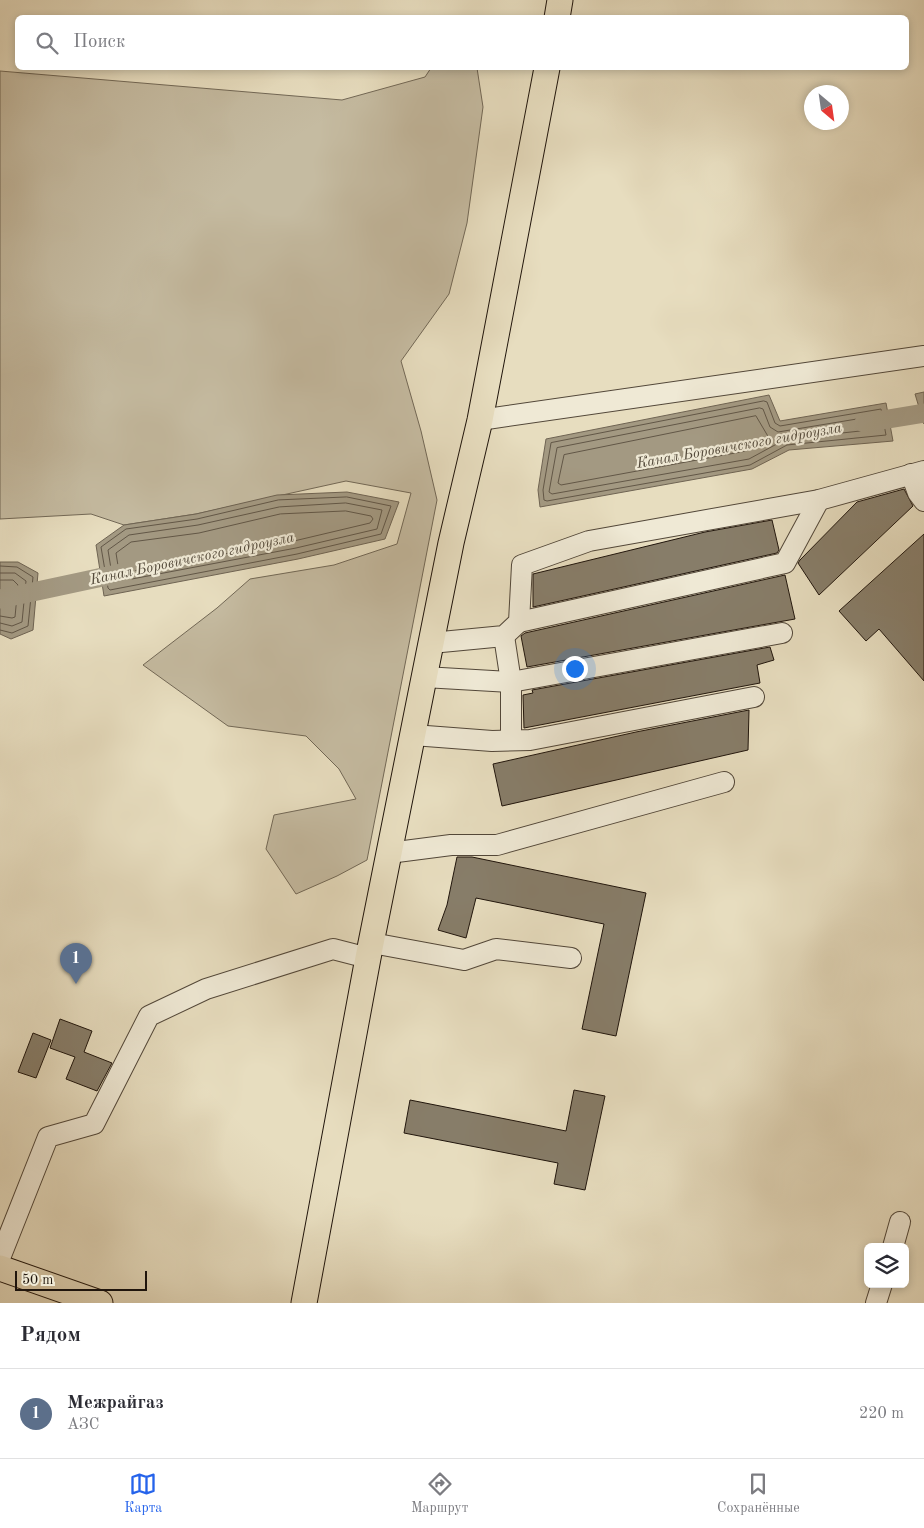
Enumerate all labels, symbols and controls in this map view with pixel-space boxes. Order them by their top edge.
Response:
search box [15,15,909,70]
icon: search [33,29,61,57]
text: Поиск [73,33,125,52]
north arrow [804,85,849,130]
water label: Канал Боровичского гидроузла [635,421,843,472]
water label: Канал Боровичского гидроузла [88,531,296,589]
your location [562,656,588,682]
pin: 1 [60,943,92,984]
map controls [864,1243,909,1288]
button: layers [864,1243,909,1288]
scale bar [15,1268,148,1291]
text: 50 m [22,1273,53,1287]
text: Рядом [20,1325,81,1346]
text: Межрайгаз [67,1394,164,1413]
text: 1 [31,1406,41,1422]
text: 220 m [859,1406,904,1422]
text: АЗС [67,1417,99,1433]
tab: Карта [124,1470,162,1517]
tab: Маршрут [411,1470,468,1517]
tab: Сохранённые [717,1470,800,1517]

